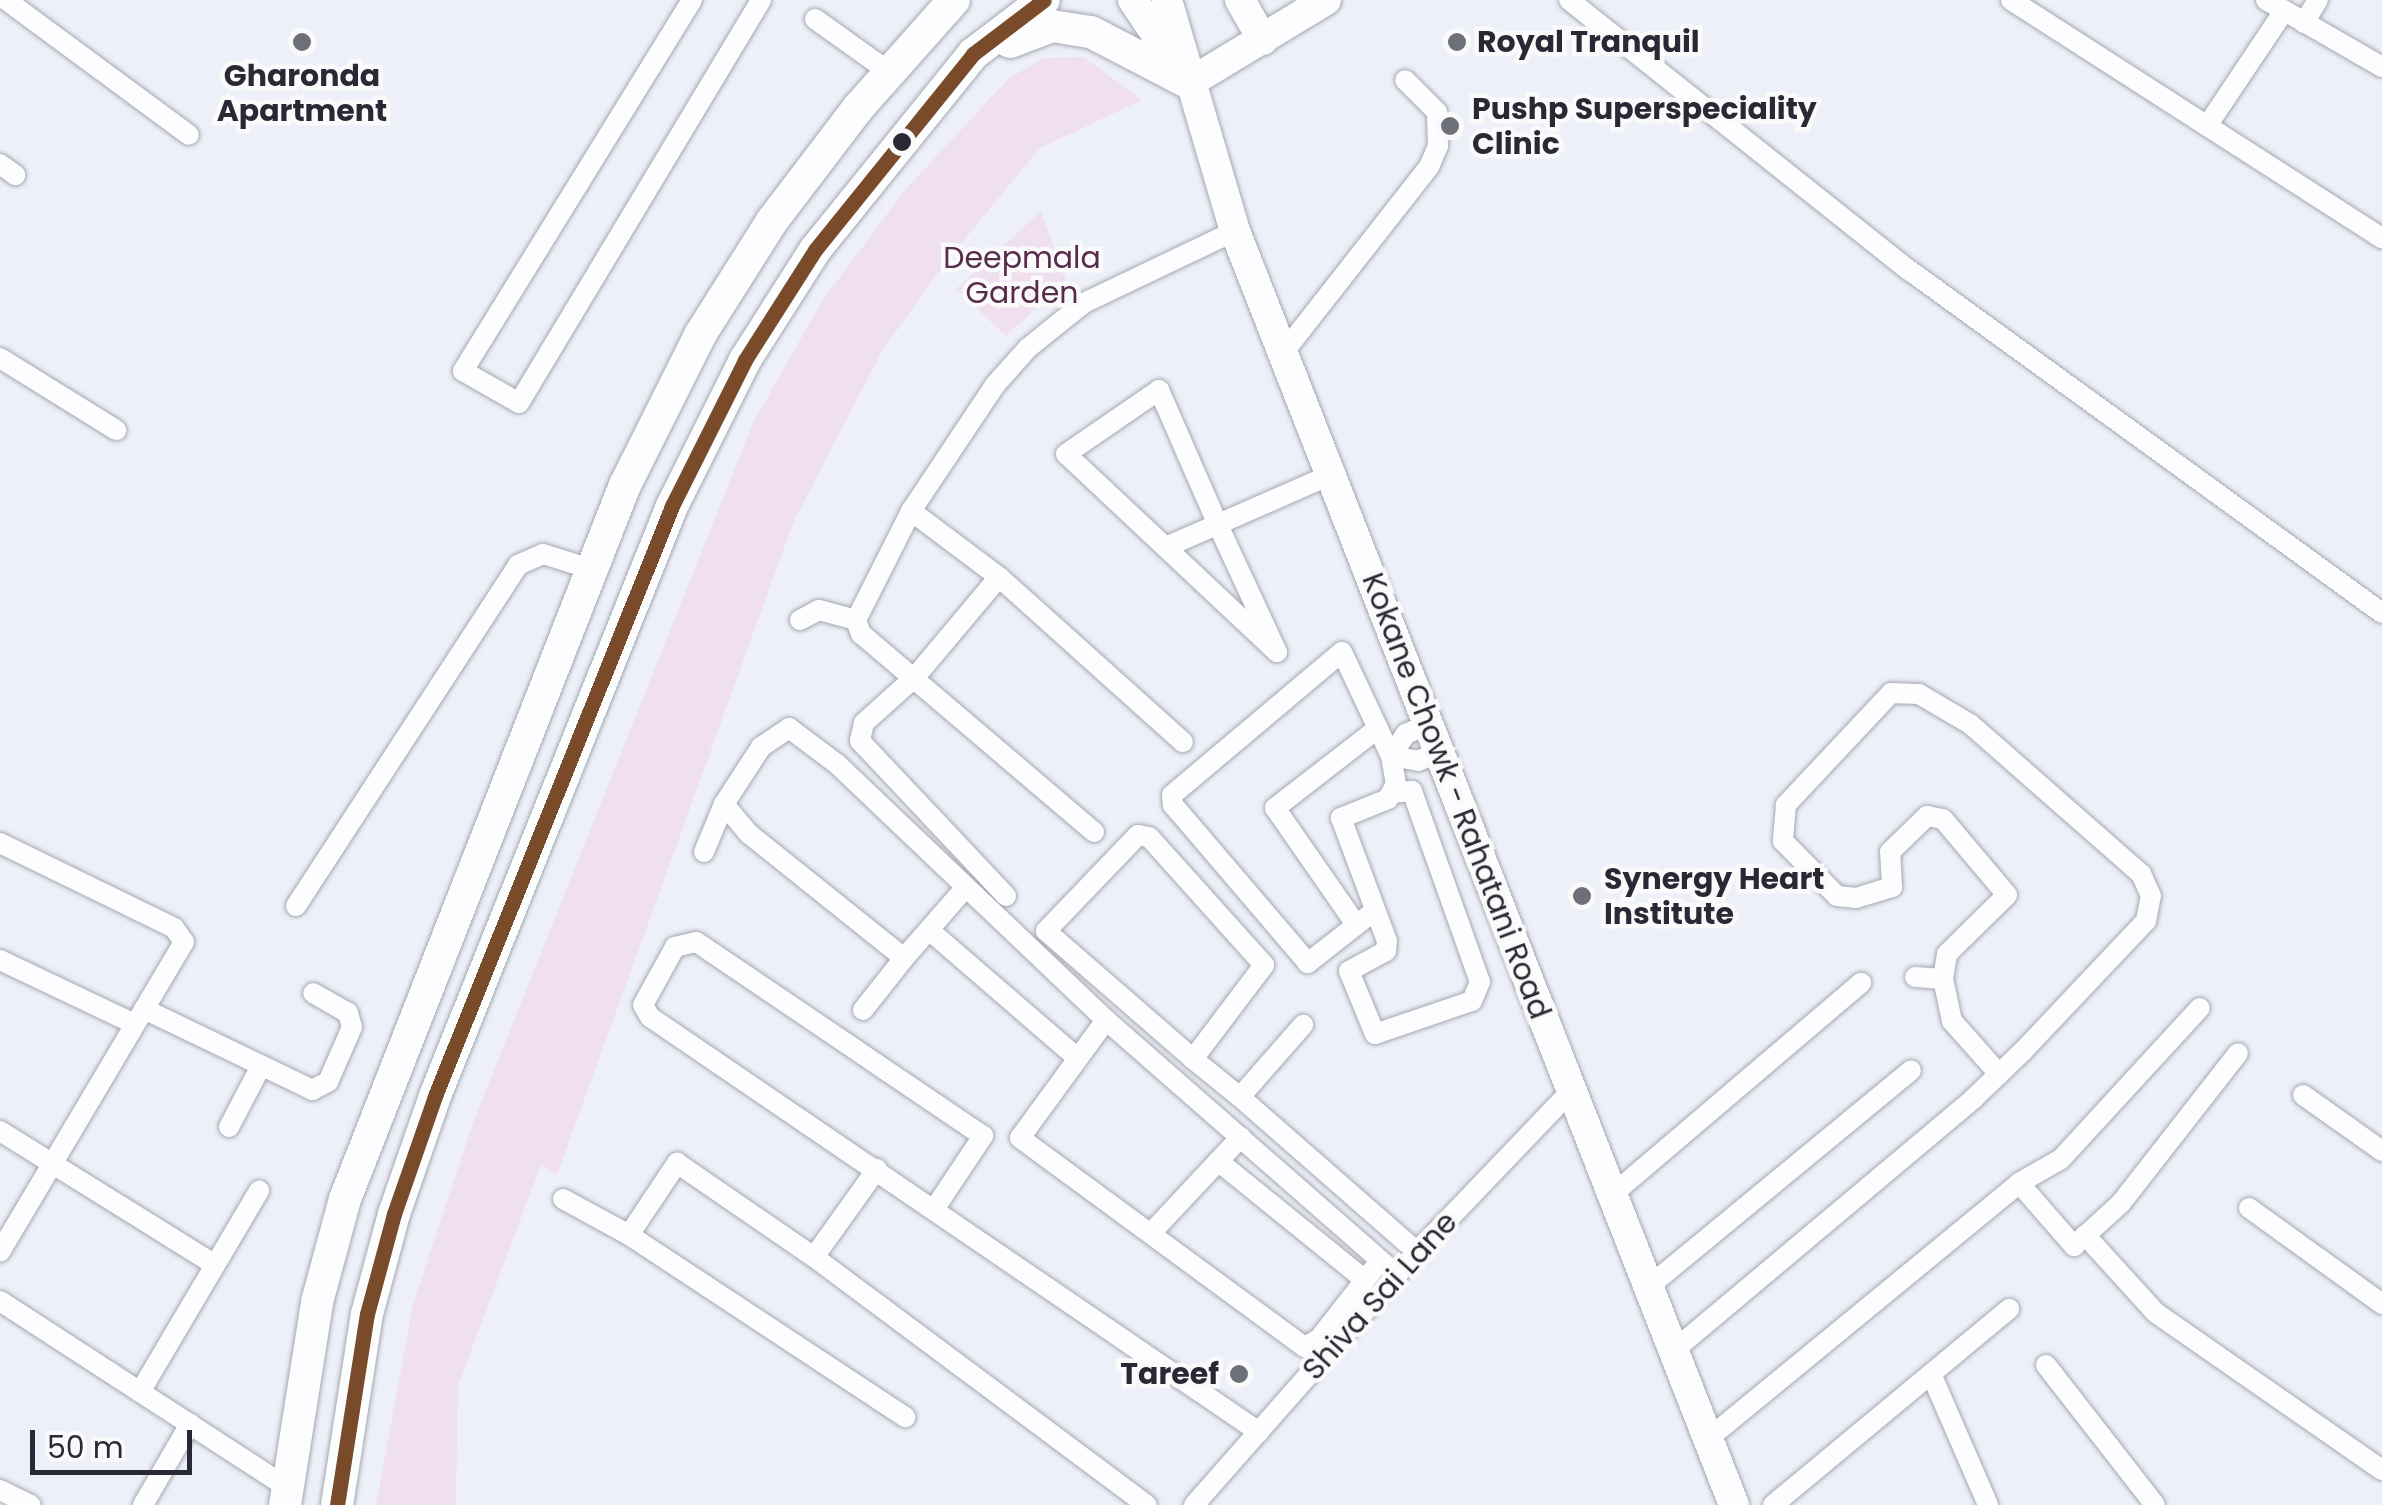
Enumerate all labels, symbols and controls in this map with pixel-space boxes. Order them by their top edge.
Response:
place label: Royal Tranquil [1477,24,1700,60]
marker: Gharonda Apartment [291,31,313,53]
marker: Royal Tranquil [1446,31,1468,53]
place label: Gharonda Apartment [217,58,387,128]
place label: Pushp Superspeciality Clinic [1472,91,1817,162]
marker: Pushp Superspeciality Clinic [1437,113,1463,139]
unlabelled marker [892,132,912,152]
park label: Deepmala Garden [943,240,1101,310]
street label: Kokane Chowk - Rahatani Road [1354,568,1558,1024]
place label: Synergy Heart Institute [1604,861,1824,932]
marker: Synergy Heart Institute [1569,883,1595,909]
street label: Shiva Sai Lane [1295,1205,1465,1387]
place label: Tareef [1120,1356,1219,1392]
marker: Tareef [1228,1363,1250,1385]
scale bar [35,1410,198,1472]
text: 50 m [47,1426,124,1469]

